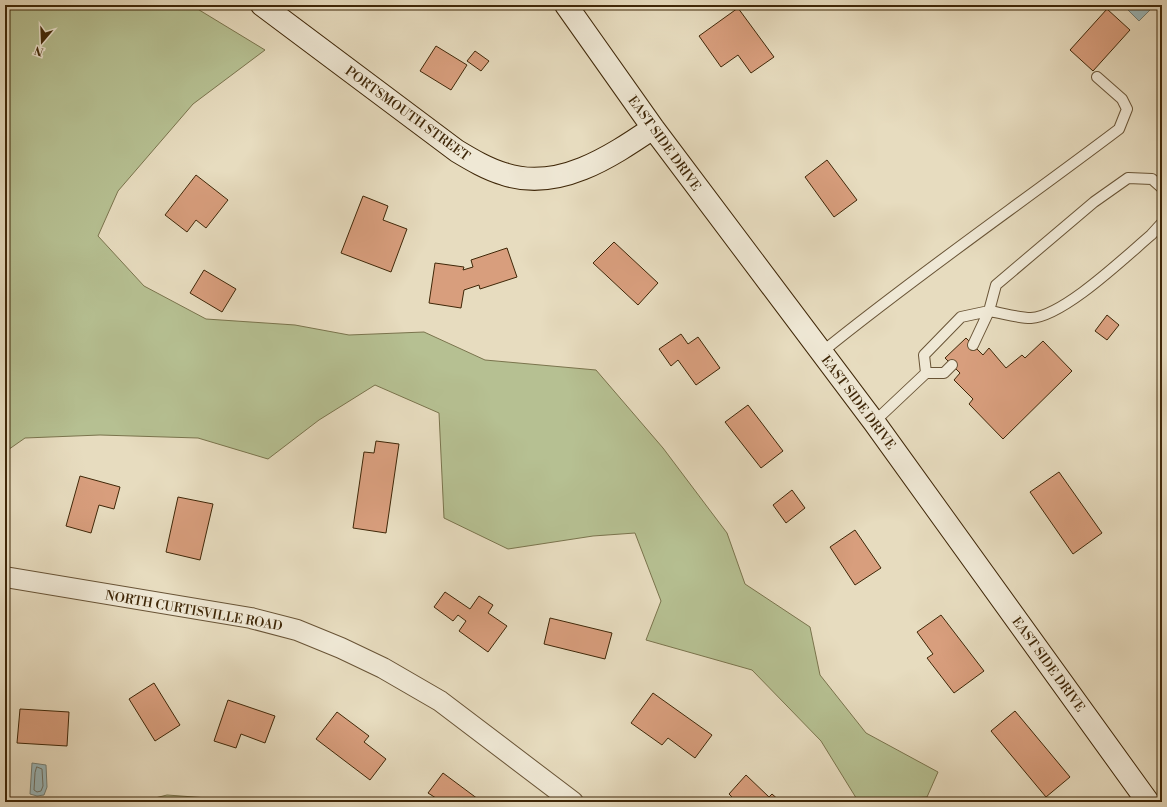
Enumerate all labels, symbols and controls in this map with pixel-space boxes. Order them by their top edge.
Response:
north arrow [22,22,62,62]
text: N [32,42,45,59]
street label: PORTSMOUTH STREET [342,63,473,165]
street label: EAST SIDE DRIVE [624,93,704,194]
street label: EAST SIDE DRIVE [818,352,899,453]
street label: NORTH CURTISVILLE ROAD [104,587,284,634]
street label: EAST SIDE DRIVE [1008,614,1088,715]

